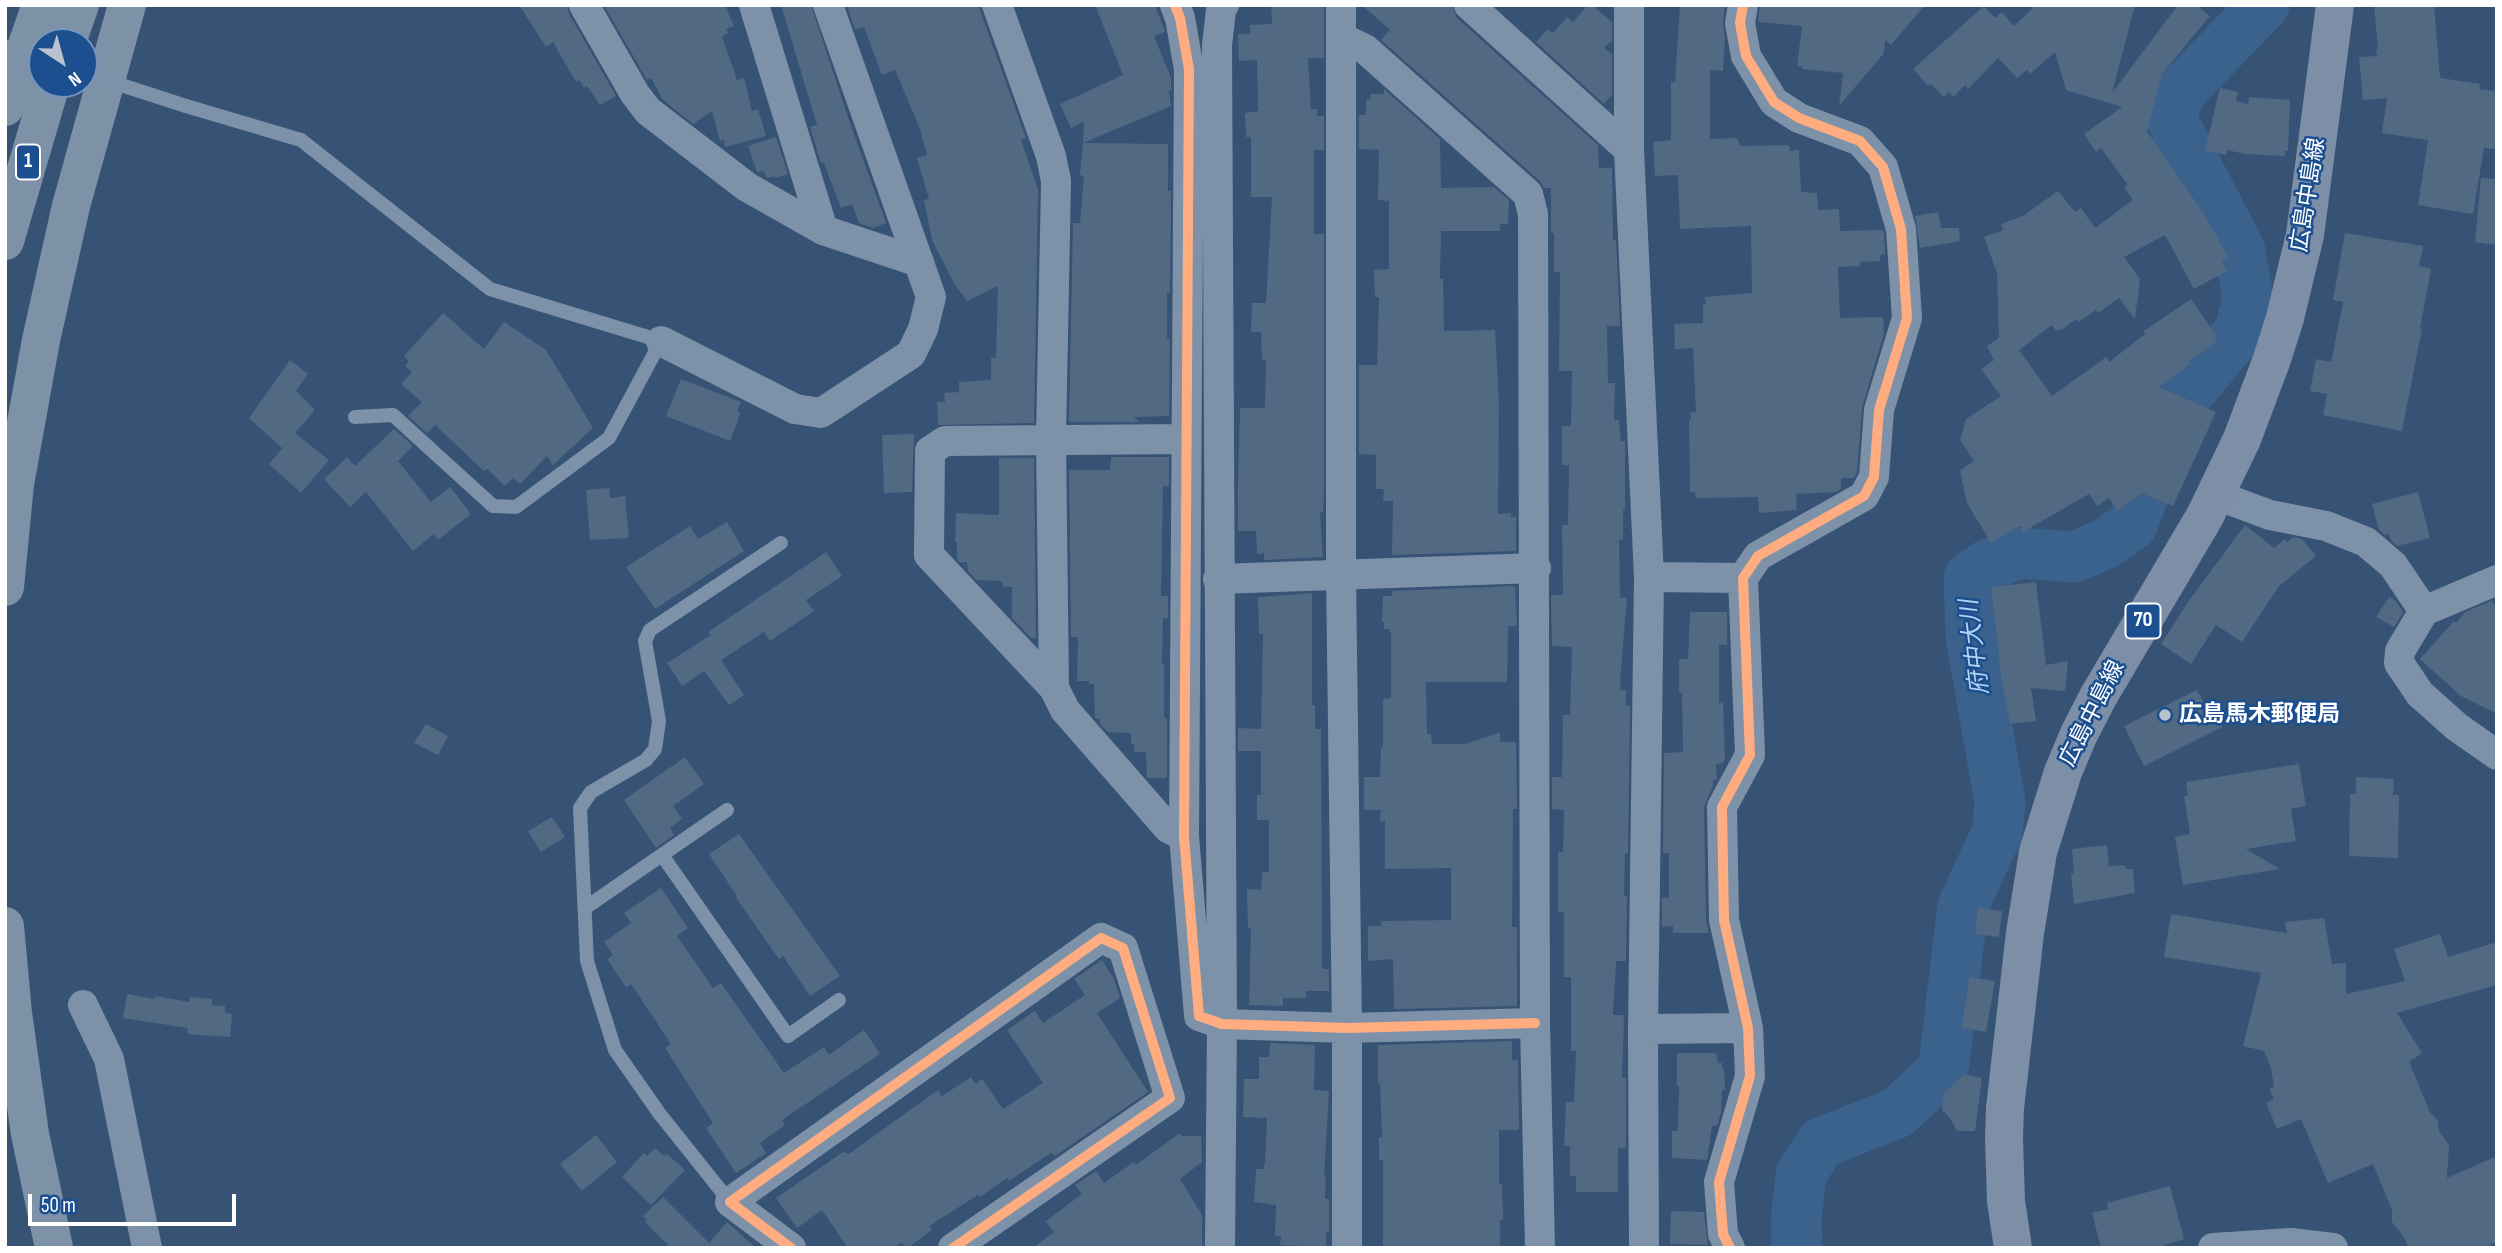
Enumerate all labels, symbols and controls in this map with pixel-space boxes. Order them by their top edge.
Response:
north arrow [28,28,98,98]
text: N [64,66,85,91]
street label: 広島中島線 [2286,136,2332,254]
road number: 1 [16,144,40,180]
water label: 府中大川 [1956,598,1996,696]
road number: 70 [2126,604,2160,638]
street label: 広島中島線 [2055,657,2131,771]
place label: 広島馬木郵便局 [2179,701,2340,729]
marker: 広島馬木郵便局 [2157,707,2173,723]
scale bar [32,1180,240,1224]
text: 50 m [41,1193,76,1218]

